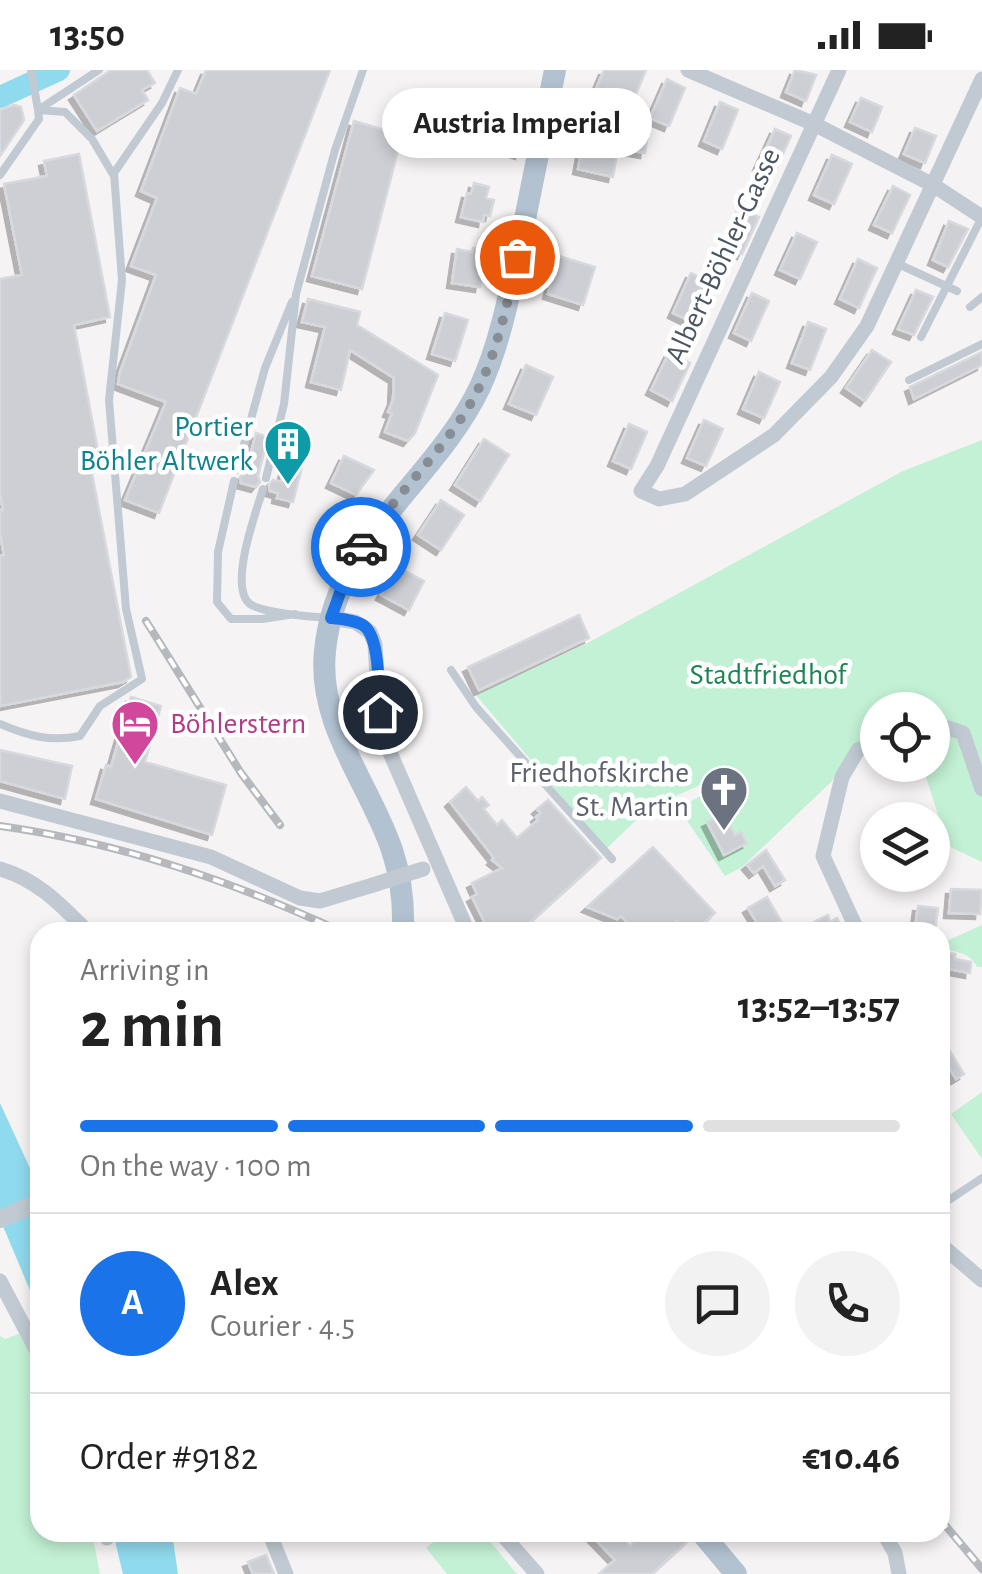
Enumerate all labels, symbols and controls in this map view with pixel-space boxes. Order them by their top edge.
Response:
text: 13:50 [50,16,125,54]
callout: Austria Imperial [382,87,652,157]
text: Austria Imperial [413,107,621,139]
street label: Albert-Böhler-Gasse [660,144,786,368]
pin [475,215,560,300]
icon: bag [490,230,545,285]
place label: Portier Böhler Altwerk [80,412,253,476]
building icon: Portier Böhler Altwerk [262,418,314,486]
courier [311,497,411,597]
icon: car [334,520,389,575]
park label: Stadtfriedhof [690,660,848,690]
pin [338,670,423,755]
icon: home [353,685,408,740]
map controls [860,692,950,892]
button: locate [860,692,950,782]
hotel icon: Böhlerstern [109,698,161,766]
place label: Böhlerstern [170,709,306,739]
place label: Friedhofskirche St. Martin [509,758,689,822]
church icon: Friedhofskirche St. Martin [698,764,750,832]
button: layers [860,802,950,892]
text: Arriving in [80,954,209,986]
text: 13:52–13:57 [738,988,900,1026]
text: 2 min [80,994,224,1059]
text: On the way · 100 m [80,1150,312,1182]
button: chat [665,1251,770,1356]
button: phone [795,1251,900,1356]
text: Alex [210,1265,279,1303]
text: A [121,1284,144,1322]
text: Courier · 4.5 [210,1310,355,1342]
text: Order #9182 [80,1439,258,1477]
text: €10.46 [803,1439,900,1477]

